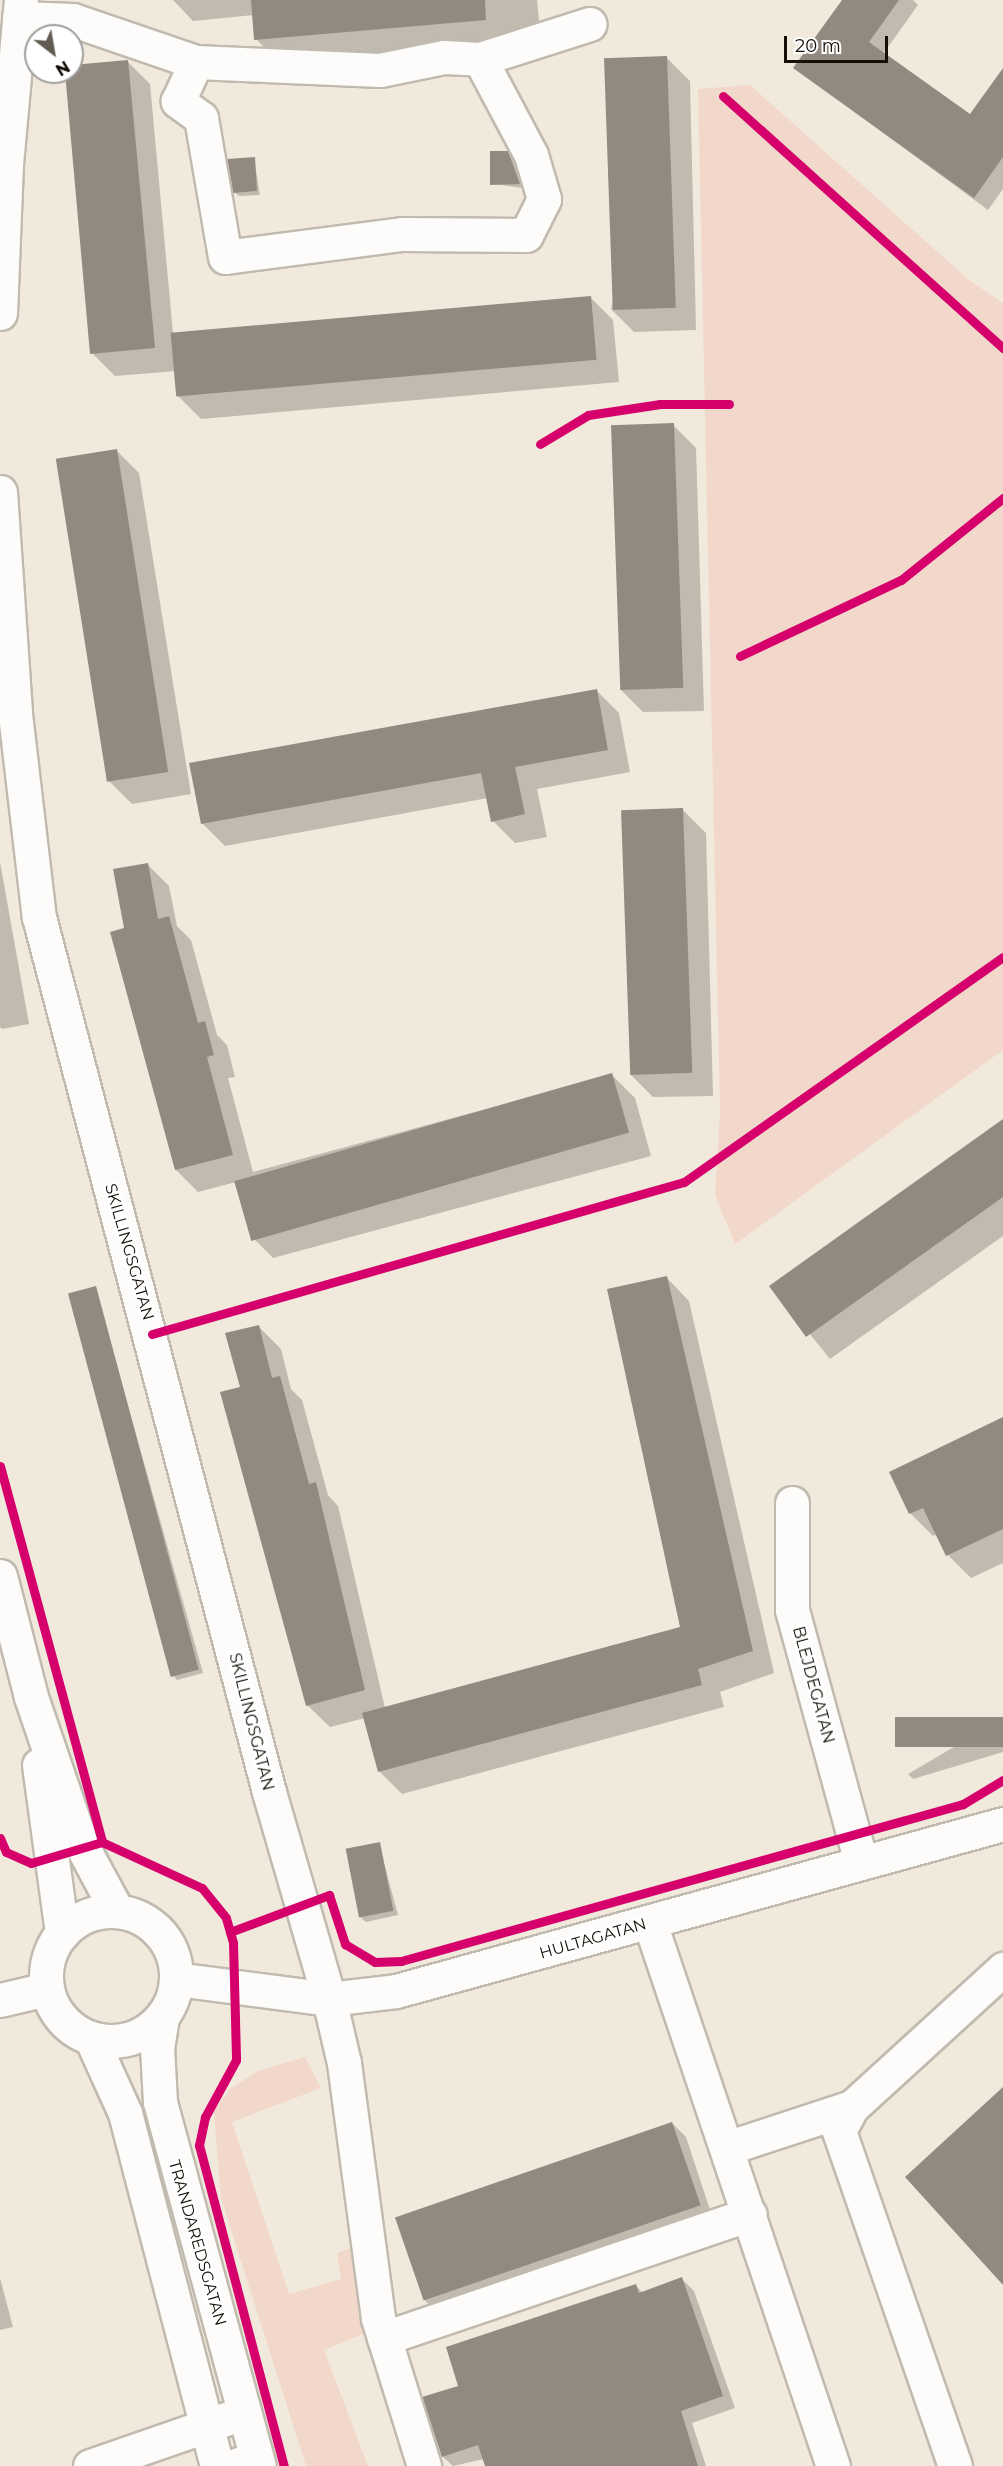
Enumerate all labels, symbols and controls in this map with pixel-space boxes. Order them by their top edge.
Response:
north arrow [24,24,84,84]
scale bar [787,24,890,62]
text: 20 m [795,35,841,57]
text: N [52,57,73,80]
street label: SKILLINGSGATAN [100,1181,158,1323]
street label: BLEJDEGATAN [788,1624,838,1746]
street label: SKILLINGSGATAN [225,1651,277,1793]
street label: HULTAGATAN [537,1915,649,1963]
street label: TRANDAREDSGATAN [164,2158,230,2328]

